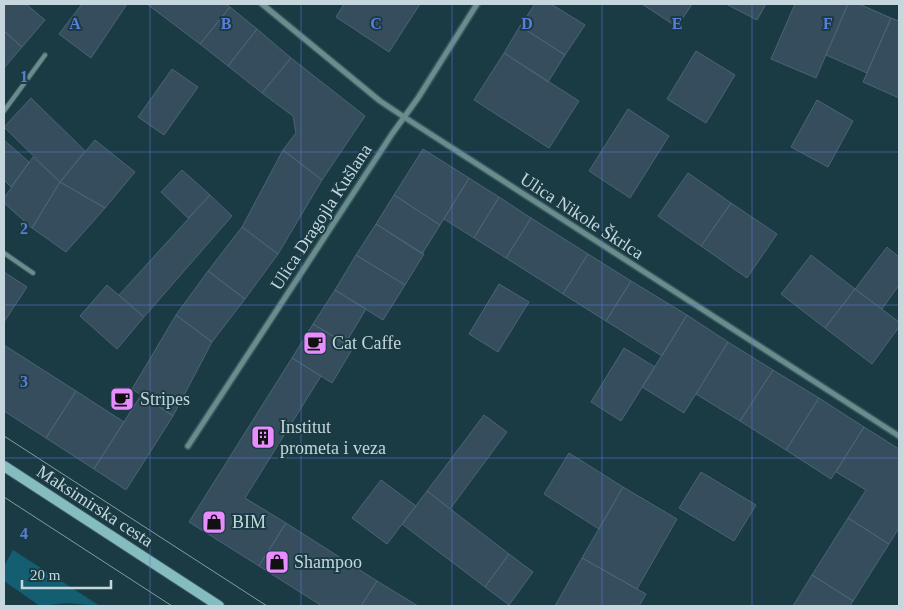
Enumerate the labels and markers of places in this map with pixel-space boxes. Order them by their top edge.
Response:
cafe icon: Cat Caffe [302,330,328,356]
place label: Cat Caffe [332,333,401,353]
cafe icon: Stripes [109,386,135,412]
place label: Stripes [140,389,190,409]
place label: Institut prometa i veza [280,417,386,458]
building icon: Institut prometa i veza [250,424,276,450]
shop icon: BIM [201,509,227,535]
place label: BIM [232,512,266,532]
shop icon: Shampoo [264,549,290,575]
place label: Shampoo [294,552,362,572]

